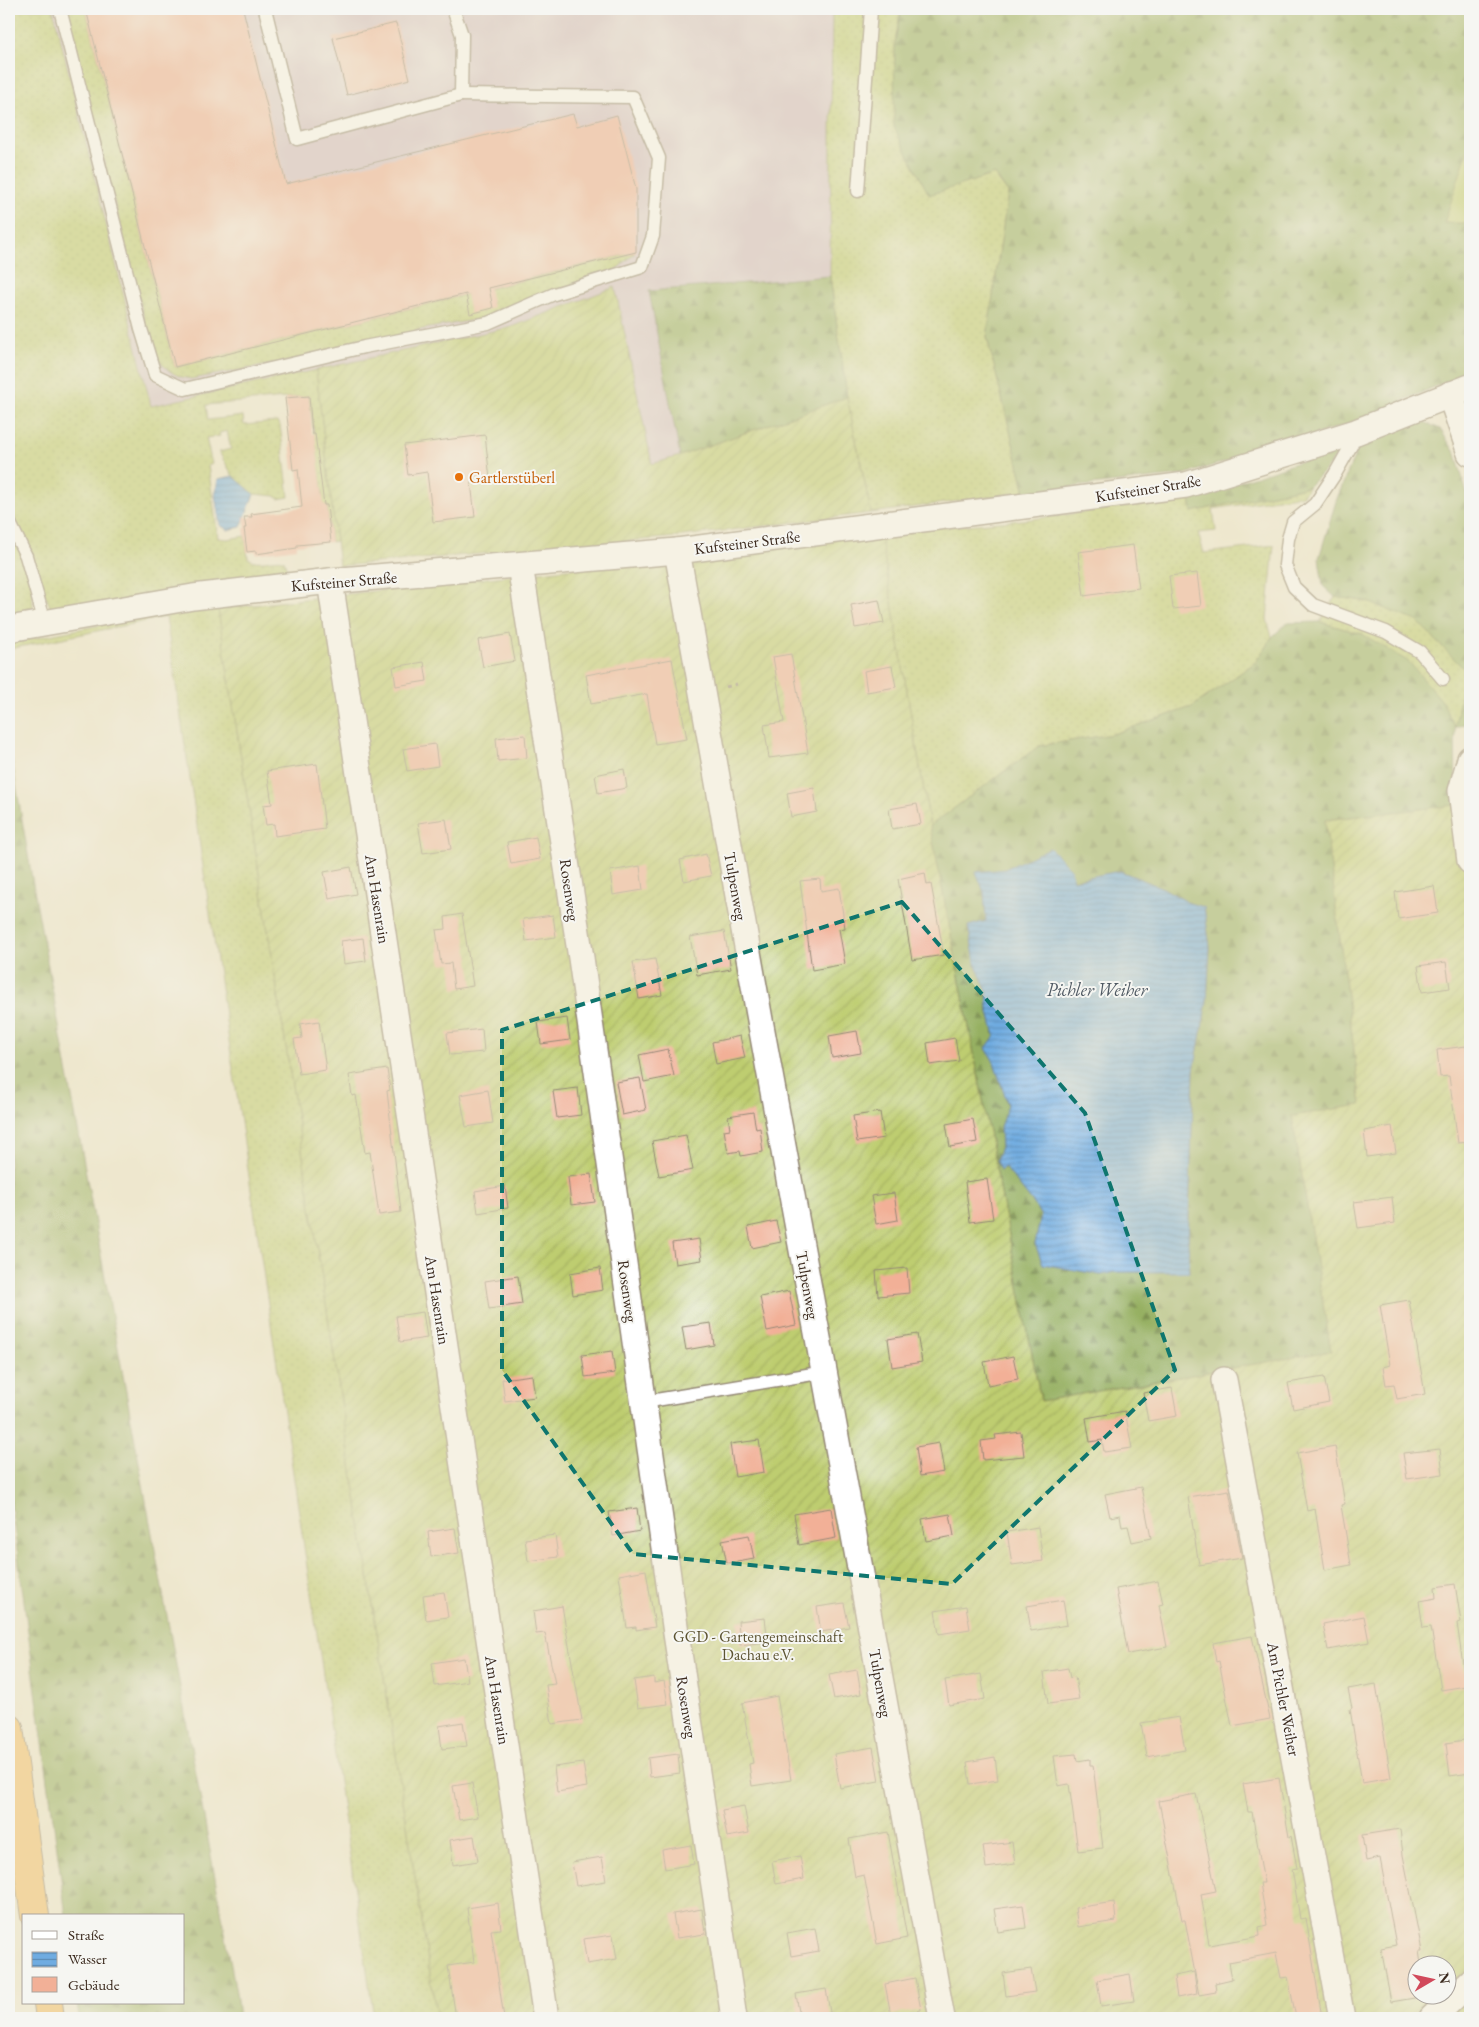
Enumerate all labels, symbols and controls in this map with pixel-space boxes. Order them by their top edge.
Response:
place label: Gartlerstüberl [469,467,555,488]
street label: Kufsteiner Straße [1094,470,1202,507]
marker: Gartlerstüberl [453,471,465,483]
street label: Kufsteiner Straße [693,526,801,559]
street label: Kufsteiner Straße [290,566,398,597]
street label: Tulpenweg [719,850,752,923]
street label: Am Hasenrain [360,852,395,946]
street label: Rosenweg [555,858,584,924]
water label: Pichler Weiher [1047,978,1148,1001]
street label: Tulpenweg [791,1249,824,1322]
street label: Am Hasenrain [420,1253,455,1347]
street label: Rosenweg [613,1259,642,1325]
park label: GGD - Gartengemeinschaft Dachau e.V. [673,1626,843,1665]
street label: Am Pichler Weiher [1262,1639,1305,1759]
street label: Tulpenweg [864,1647,897,1720]
street label: Am Hasenrain [480,1653,515,1747]
street label: Rosenweg [671,1675,702,1741]
legend [22,1914,185,2004]
text: Straße [68,1925,104,1944]
text: Wasser [68,1949,107,1968]
north arrow [1406,1954,1456,2004]
text: N [1435,1971,1455,1986]
text: Gebäude [68,1975,120,1994]

